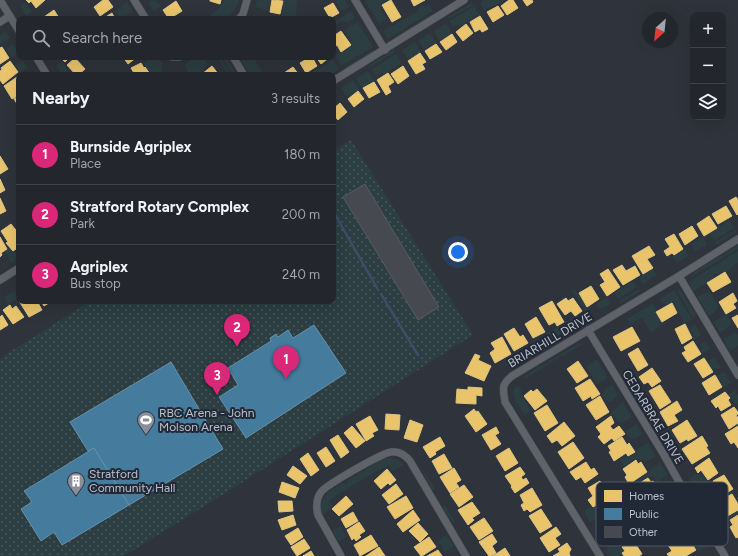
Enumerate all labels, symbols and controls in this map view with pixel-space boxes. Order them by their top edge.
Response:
north arrow [642,12,678,48]
map controls [690,12,726,120]
button: + [690,12,726,48]
search box [16,16,336,60]
icon: search [30,27,52,49]
text: Search here [62,29,142,47]
button: − [690,48,726,84]
button: layers [690,84,726,120]
text: Nearby [32,88,90,108]
text: 3 results [271,91,320,106]
text: Burnside Agriplex [70,138,192,156]
text: 1 [42,147,48,162]
text: 180 m [284,147,320,162]
text: Place [70,156,101,171]
text: Stratford Rotary Complex [70,198,249,216]
text: 2 [41,207,49,222]
text: 200 m [282,207,320,222]
text: Park [70,216,95,231]
your location [448,242,468,262]
text: Agriplex [70,258,128,276]
text: 3 [41,267,49,282]
text: 240 m [282,267,320,282]
text: Bus stop [70,276,121,291]
street label: BRIARHILL DRIVE [505,309,595,371]
pin: 2 [224,314,250,347]
pin: 1 [273,346,299,379]
pin: 3 [204,362,230,395]
street label: CEDARBRAE DRIVE [619,367,687,467]
place label: RBC Arena - John Molson Arena [159,406,255,434]
sports icon: RBC Arena - John Molson Arena [136,410,156,435]
place label: Stratford Community Hall [89,467,175,495]
building icon: Stratford Community Hall [66,471,86,496]
legend [596,482,728,546]
text: Homes [629,490,664,503]
text: Public [629,508,659,521]
text: Other [629,526,658,539]

